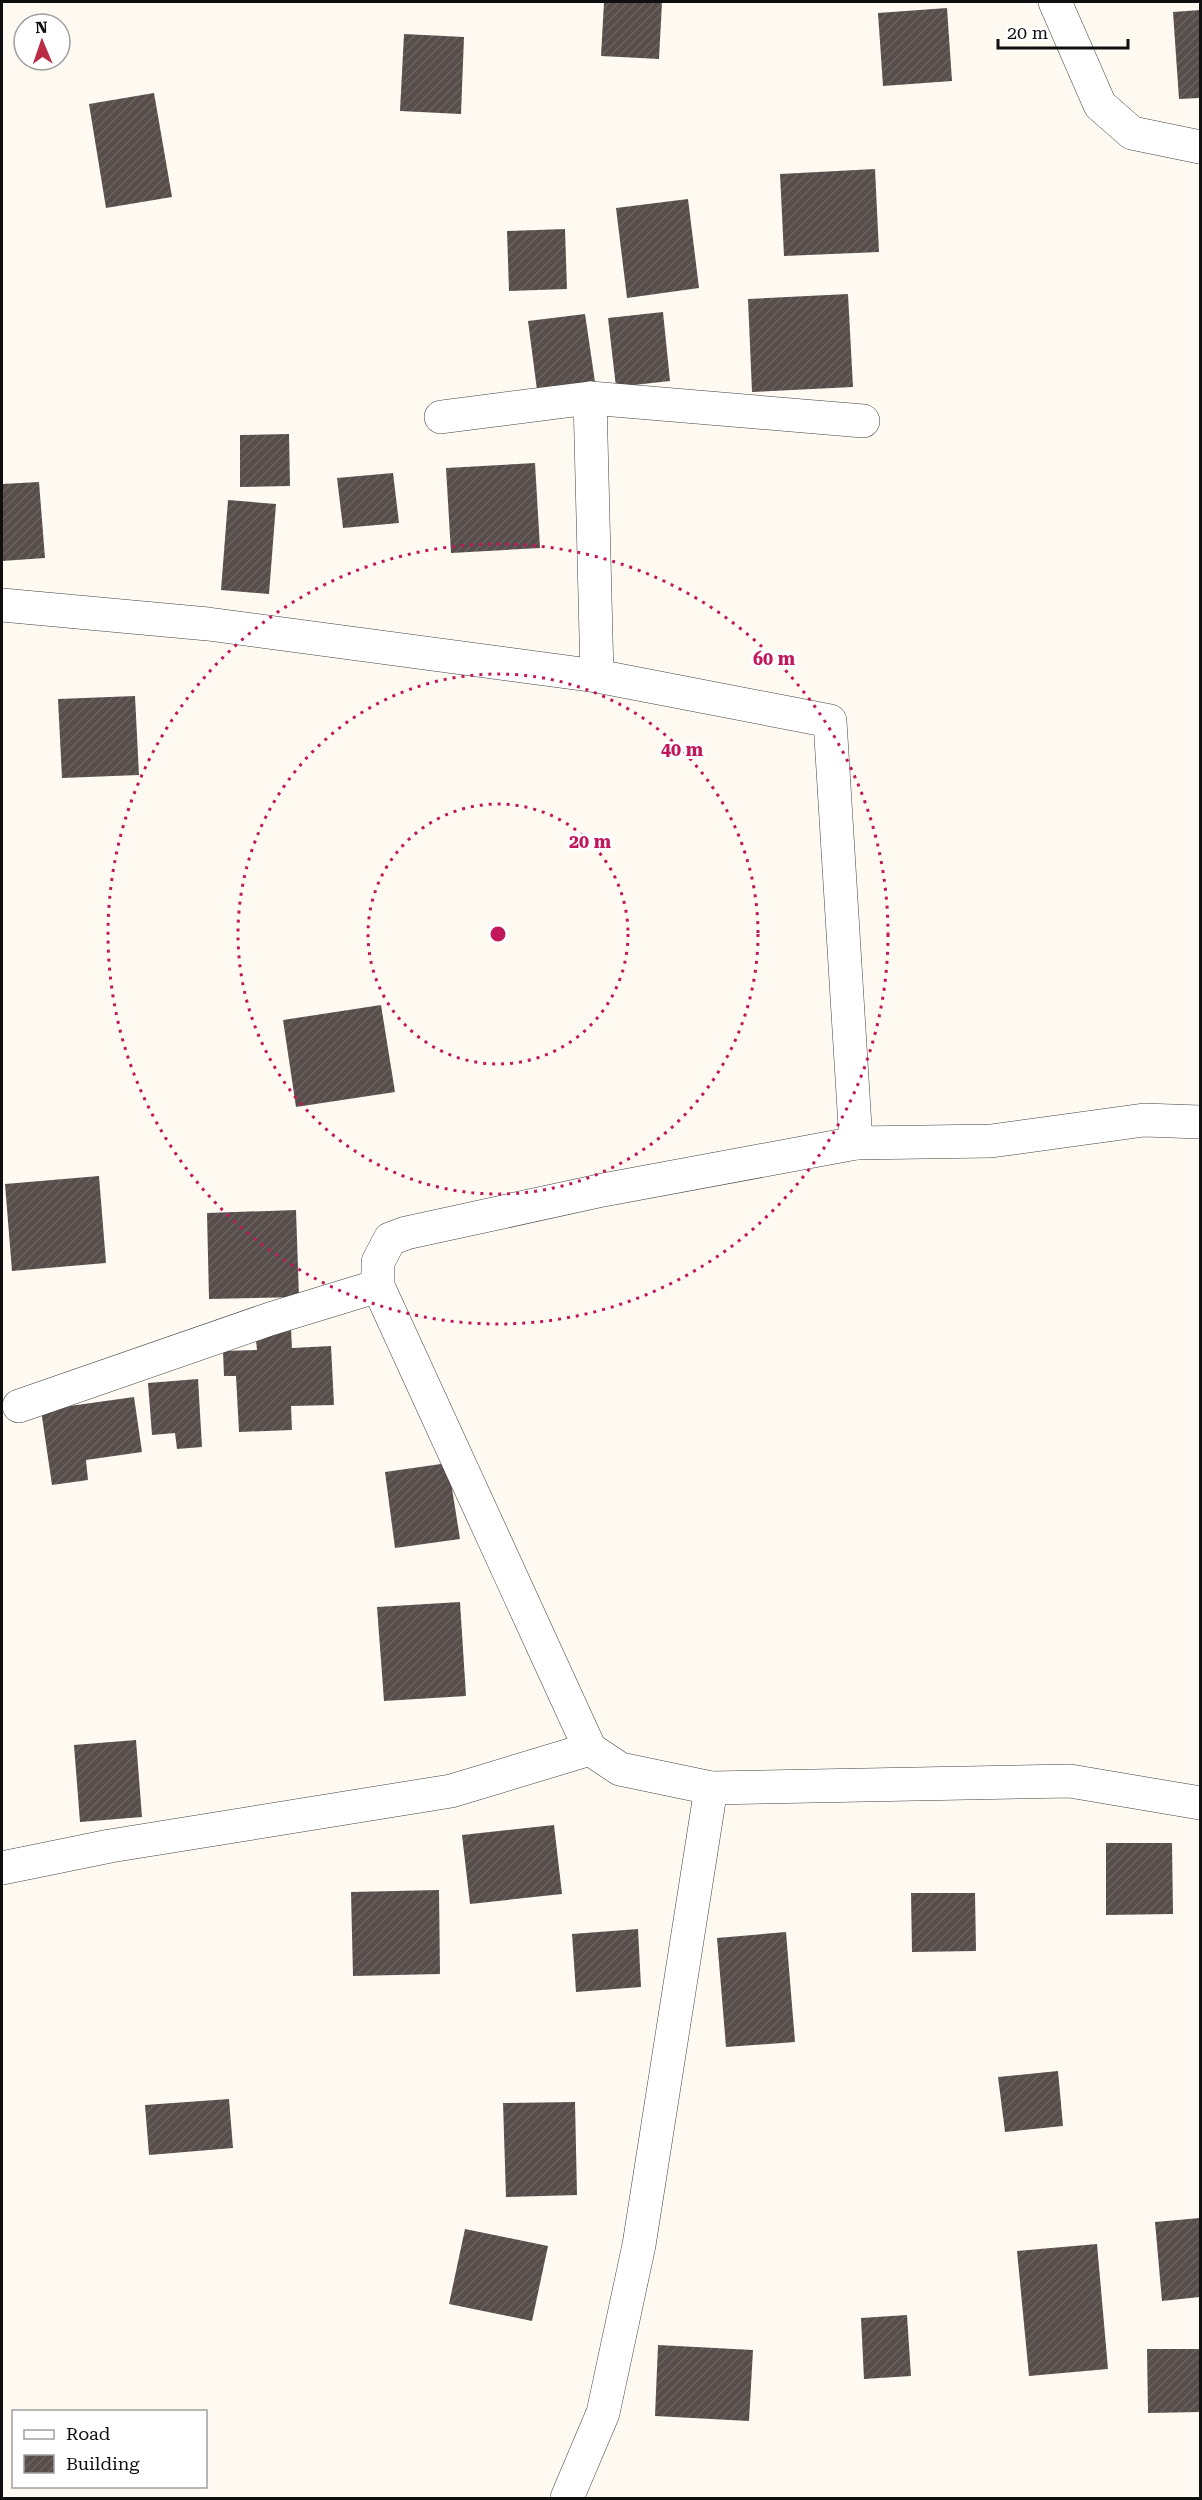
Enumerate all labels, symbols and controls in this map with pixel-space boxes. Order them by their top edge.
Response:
north arrow [12,12,72,72]
scale bar [998,12,1128,50]
text: N [35,18,48,37]
text: 20 m [1007,22,1048,43]
text: 60 m [753,648,796,669]
text: 40 m [661,739,704,760]
text: 20 m [569,831,612,852]
centre of rings [488,924,508,944]
legend [12,2410,207,2488]
text: Road [66,2423,111,2444]
text: Building [66,2453,140,2474]

